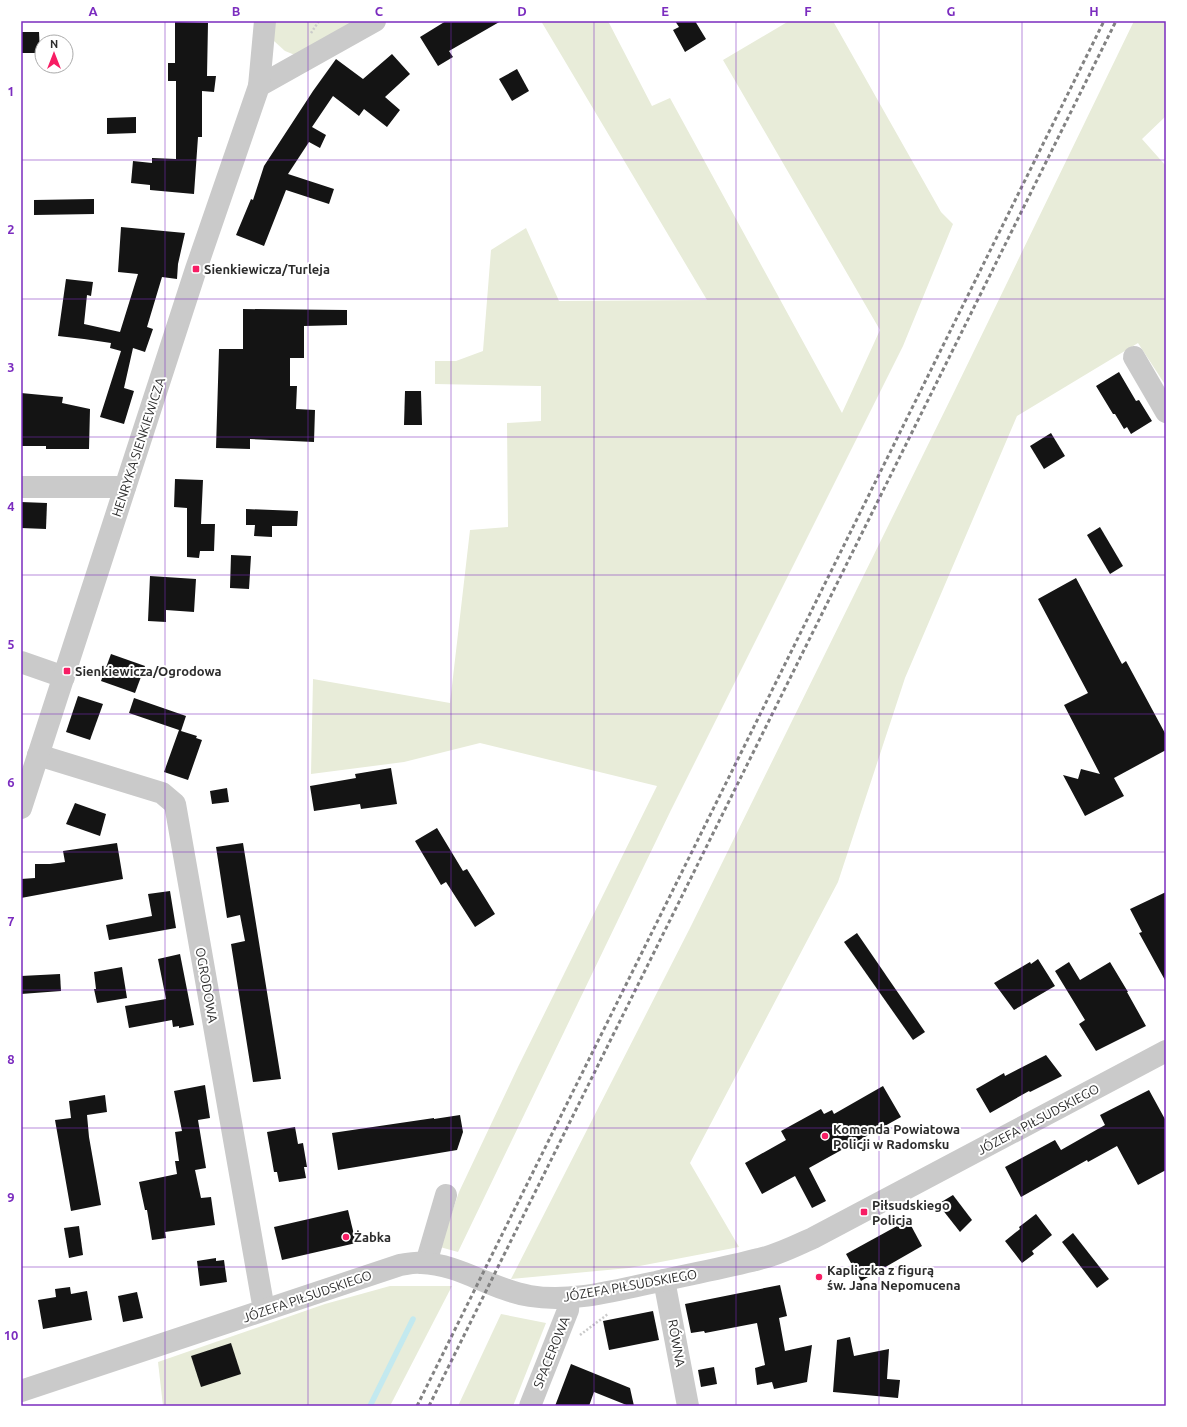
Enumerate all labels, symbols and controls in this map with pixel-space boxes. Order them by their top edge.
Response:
text: A [88,4,98,18]
text: B [232,4,241,18]
text: C [375,4,384,18]
text: D [517,4,527,18]
text: E [661,4,669,18]
text: F [804,4,812,18]
text: G [947,4,956,18]
text: H [1089,4,1099,18]
north arrow [34,34,74,74]
text: N [50,38,58,50]
text: 1 [7,84,15,98]
text: 2 [7,222,15,236]
place label: Sienkiewicza/Turleja [204,262,330,276]
marker: Sienkiewicza/Turleja [191,264,201,274]
text: 3 [7,360,15,374]
street label: HENRYKA SIENKIEWICZA [109,375,167,518]
text: 4 [7,499,15,513]
text: 5 [7,637,15,651]
place label: Sienkiewicza/Ogrodowa [75,664,222,678]
marker: Sienkiewicza/Ogrodowa [62,666,72,676]
text: 6 [7,775,15,789]
text: 7 [7,914,15,928]
street label: OGRODOWA [193,946,221,1024]
text: 8 [7,1052,15,1066]
street label: JÓZEFA PIŁSUDSKIEGO [975,1081,1101,1157]
place label: Komenda Powiatowa Policji w Radomsku [833,1122,960,1151]
marker: Komenda Powiatowa Policji w Radomsku [820,1131,830,1141]
text: 9 [7,1190,15,1204]
place label: Piłsudskiego Policja [872,1198,950,1227]
marker: Piłsudskiego Policja [859,1207,869,1217]
place label: Żabka [354,1230,391,1244]
marker: Żabka [341,1232,351,1242]
place label: Kapliczka z figurą św. Jana Nepomucena [827,1263,960,1292]
street label: JÓZEFA PIŁSUDSKIEGO [562,1266,698,1304]
street label: JÓZEFA PIŁSUDSKIEGO [241,1267,373,1325]
marker: Kapliczka z figurą św. Jana Nepomucena [814,1272,824,1282]
street label: SPACEROWA [530,1314,572,1390]
street label: RÓWNA [666,1318,688,1368]
text: 10 [4,1328,18,1342]

